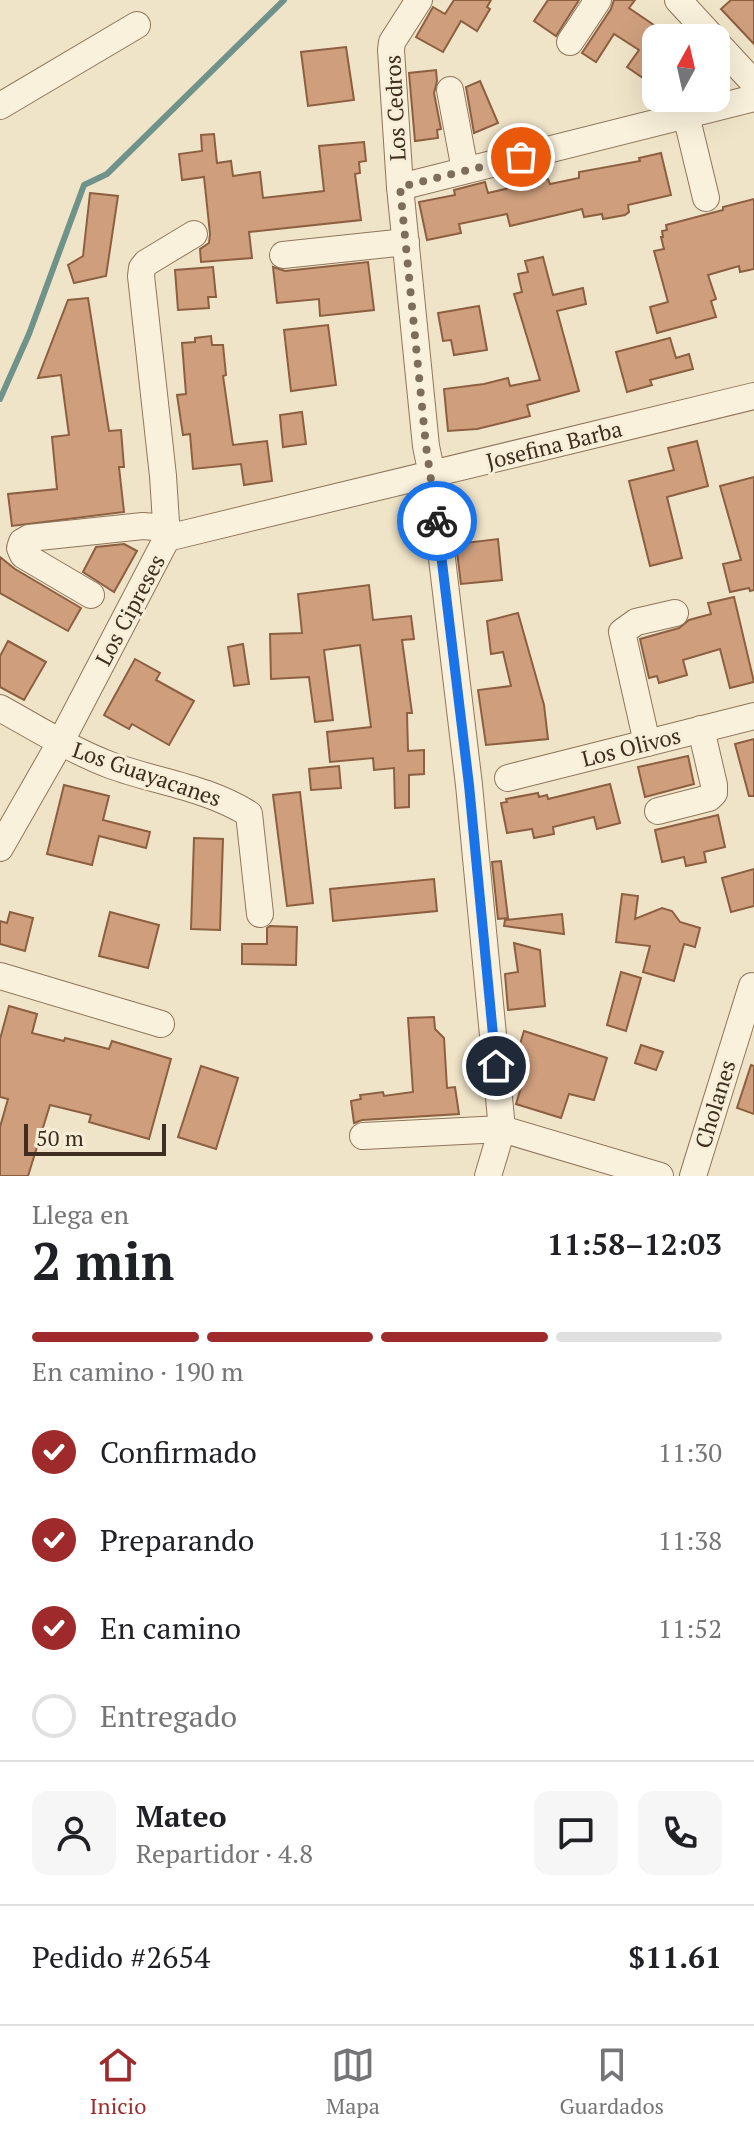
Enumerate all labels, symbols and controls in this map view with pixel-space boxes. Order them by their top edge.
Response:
north arrow [642,24,730,112]
map controls [642,24,730,112]
street label: Los Cedros [377,54,412,162]
pin [487,123,555,191]
icon: bag [499,135,543,179]
street label: Josefina Barba [483,414,625,475]
courier [397,481,477,561]
icon: bike [415,499,459,543]
street label: Los Cipreses [88,549,171,670]
street label: Los Olivos [578,720,683,773]
street label: Los Guayacanes [69,735,225,813]
pin [462,1032,530,1100]
icon: home [474,1044,518,1088]
street label: Cholanes [687,1056,742,1151]
scale bar [24,1120,166,1156]
text: 50 m [36,1123,84,1152]
text: Llega en [32,1197,129,1231]
text: 11:58–12:03 [547,1224,722,1264]
text: 2 min [32,1226,174,1295]
text: En camino · 190 m [32,1354,243,1388]
icon: check [32,1430,76,1474]
text: Confirmado [100,1432,257,1472]
text: 11:30 [658,1435,722,1469]
icon: check [32,1518,76,1562]
text: Preparando [100,1520,254,1560]
text: 11:38 [658,1523,722,1557]
icon: check [32,1606,76,1650]
text: En camino [100,1608,241,1648]
text: 11:52 [658,1611,722,1645]
text: Entregado [100,1696,237,1736]
button: person [32,1791,116,1875]
button: chat [534,1791,618,1875]
button: phone [638,1791,722,1875]
text: Mateo [136,1796,227,1836]
text: Repartidor · 4.8 [136,1836,313,1870]
text: Pedido #2654 [32,1937,210,1977]
text: $11.61 [628,1937,722,1977]
tab: Inicio [90,2043,146,2120]
tab: Mapa [326,2043,380,2120]
tab: Guardados [560,2043,664,2120]

